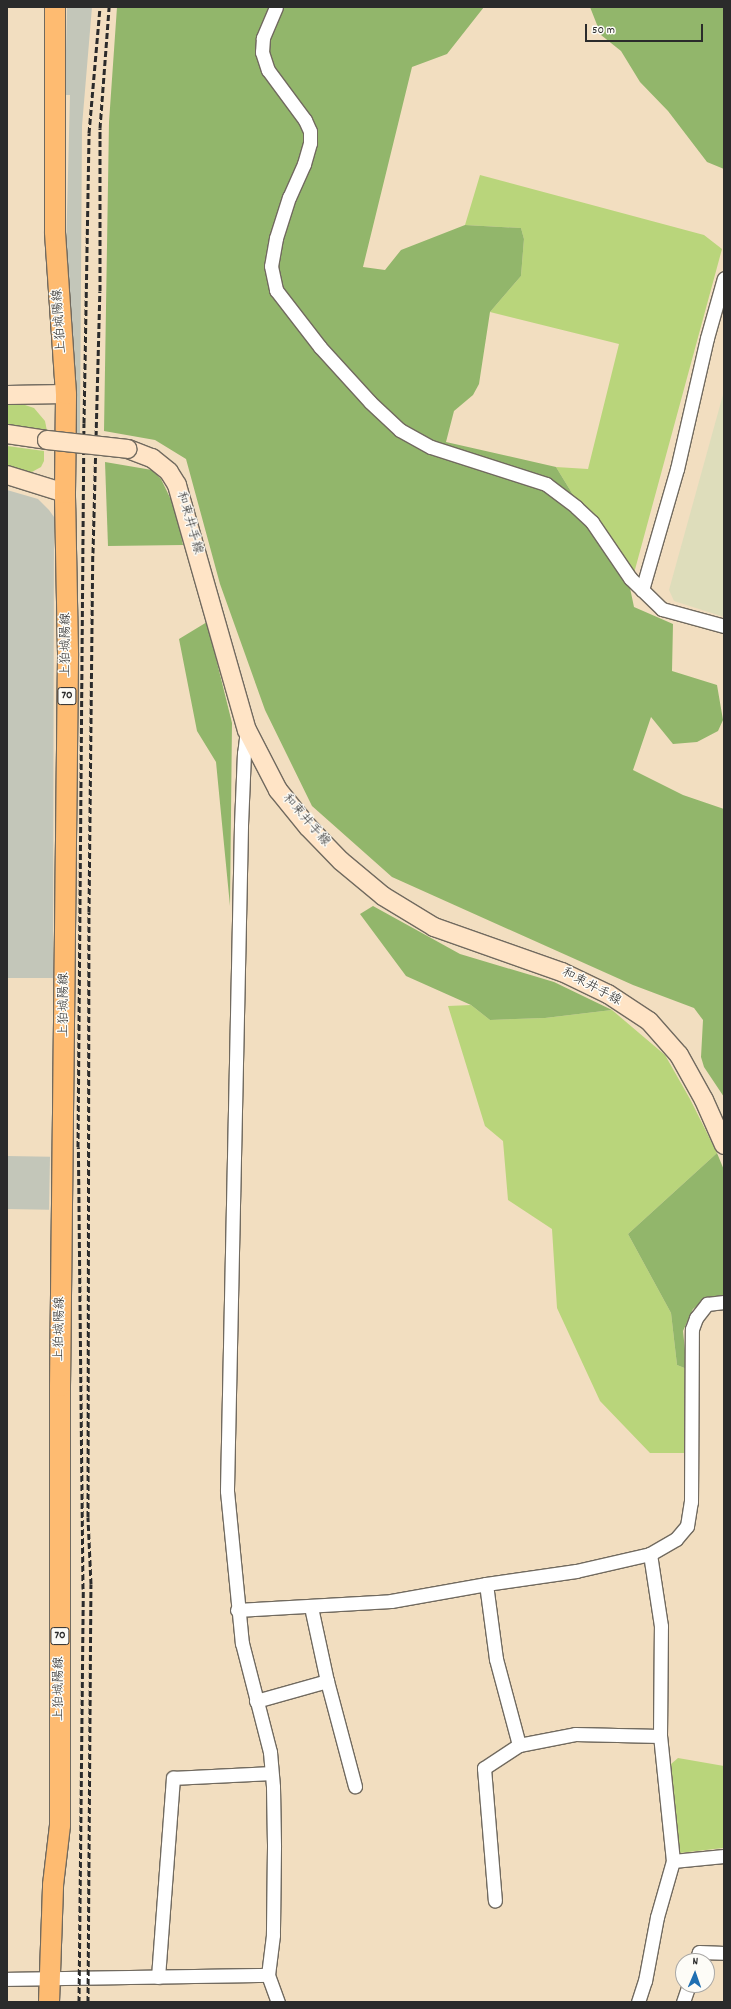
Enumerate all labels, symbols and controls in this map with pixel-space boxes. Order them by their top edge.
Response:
scale bar [587,16,705,42]
text: 50 m [592,22,615,39]
street label: 上狛城陽線 [51,288,71,354]
street label: 和束井手線 [172,490,204,556]
street label: 上狛城陽線 [59,613,75,677]
road number: 70 [57,686,77,706]
street label: 和束井手線 [278,791,332,851]
street label: 和束井手線 [559,966,623,1010]
street label: 上狛城陽線 [57,973,73,1037]
street label: 上狛城陽線 [53,1296,69,1362]
road number: 70 [50,1626,70,1646]
street label: 上狛城陽線 [52,1657,68,1721]
north arrow [675,1953,715,1993]
text: N [692,1954,698,1970]

